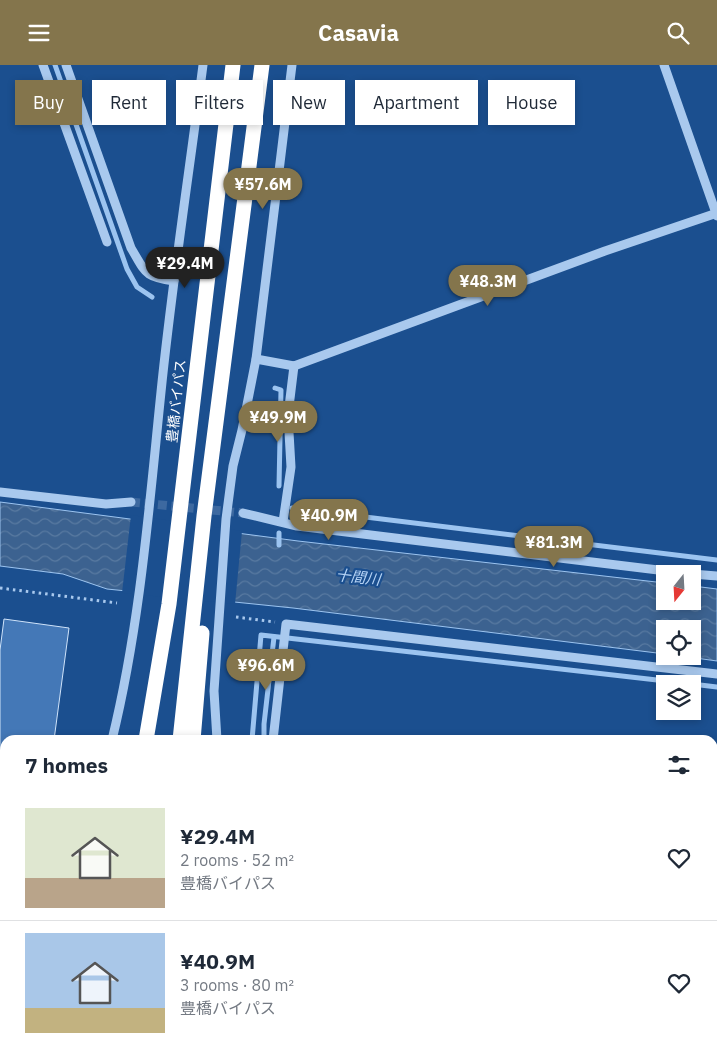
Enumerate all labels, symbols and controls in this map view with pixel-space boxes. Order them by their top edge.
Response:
text: Casavia [318,18,399,47]
icon: menu [25,19,53,47]
icon: search [664,19,692,47]
chip: Buy [15,80,82,125]
chip: Rent [92,80,166,125]
chip: Filters [176,80,263,125]
chip: New [273,80,345,125]
chip: Apartment [355,80,478,125]
chip: House [488,80,575,125]
pin: ¥57.6M [222,167,304,210]
text: ¥57.6M [234,174,292,194]
pin: ¥29.4M [144,247,226,289]
text: ¥29.4M [156,253,214,273]
pin: ¥48.3M [447,265,529,307]
text: ¥48.3M [459,271,517,291]
street label: 豊橋バイパス [163,358,189,444]
pin: ¥49.9M [237,401,319,443]
text: ¥49.9M [249,407,307,427]
pin: ¥40.9M [288,499,370,541]
text: ¥40.9M [300,505,358,525]
pin: ¥81.3M [513,525,595,568]
text: ¥81.3M [525,532,583,552]
water label: 十間川 [335,565,383,589]
north arrow [656,565,701,610]
map controls [656,565,701,720]
button: locate [656,620,701,665]
pin: ¥96.6M [225,649,307,691]
text: ¥96.6M [237,655,295,675]
button: layers [656,675,701,720]
text: 7 homes [25,751,108,779]
icon: filters [665,751,693,779]
text: ¥29.4M [180,822,255,850]
icon: home [65,828,125,888]
icon: heart [665,844,693,872]
text: 2 rooms · 52 m² [180,850,294,870]
text: 豊橋バイパス [180,873,276,893]
text: ¥40.9M [180,947,255,975]
icon: home [65,953,125,1013]
icon: heart [665,969,693,997]
text: 3 rooms · 80 m² [180,975,294,995]
text: 豊橋バイパス [180,998,276,1018]

